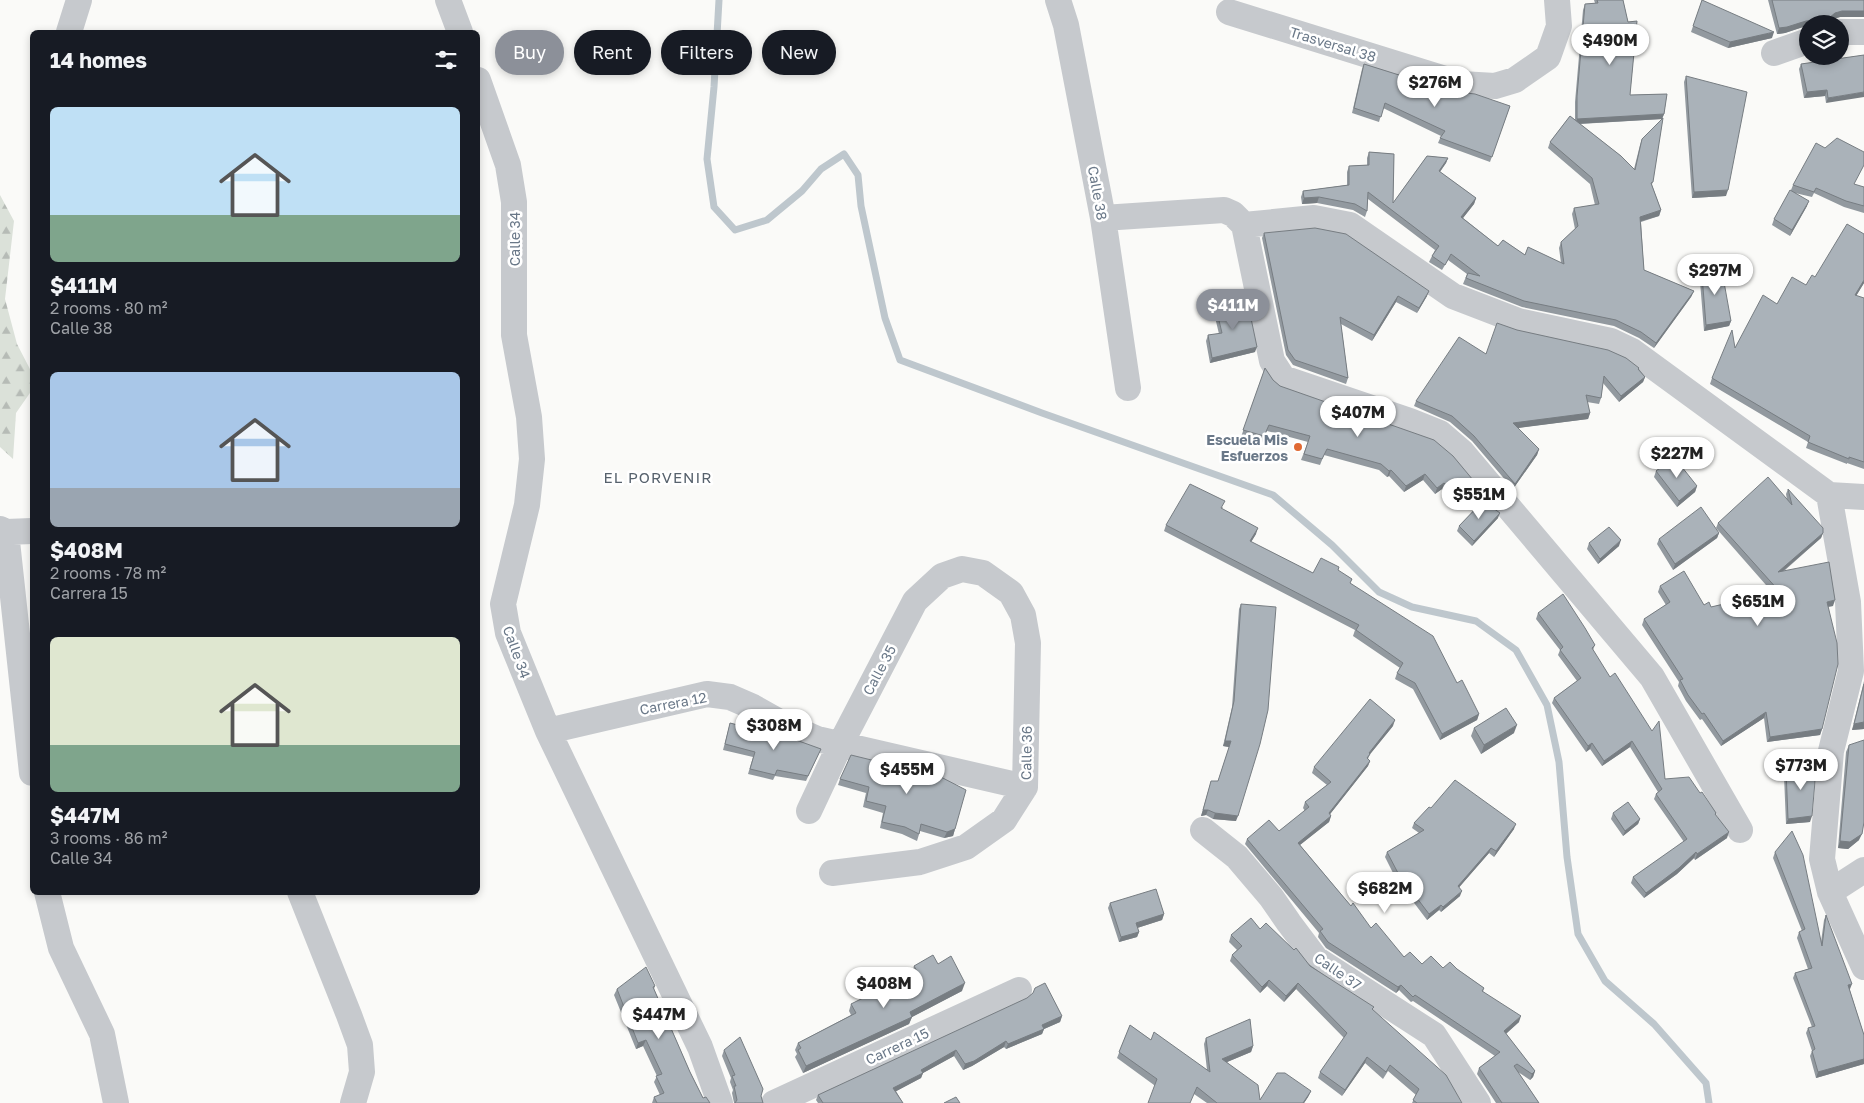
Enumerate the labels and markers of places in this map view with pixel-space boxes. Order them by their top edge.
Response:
pin: $490M [1575,23,1645,66]
pin: $276M [1400,66,1470,108]
pin: $297M [1680,254,1750,296]
pin: $411M [1198,288,1268,331]
pin: $407M [1323,396,1393,438]
place label: Escuela Mis Esfuerzos [1206,431,1288,464]
pin: $227M [1642,436,1712,479]
marker: Escuela Mis Esfuerzos [1292,441,1304,453]
pin: $551M [1444,478,1514,520]
pin: $651M [1723,584,1793,627]
pin: $308M [739,708,809,751]
pin: $773M [1766,748,1836,791]
pin: $455M [872,752,942,795]
pin: $682M [1350,872,1420,914]
pin: $408M [849,966,919,1009]
pin: $447M [624,998,694,1040]

